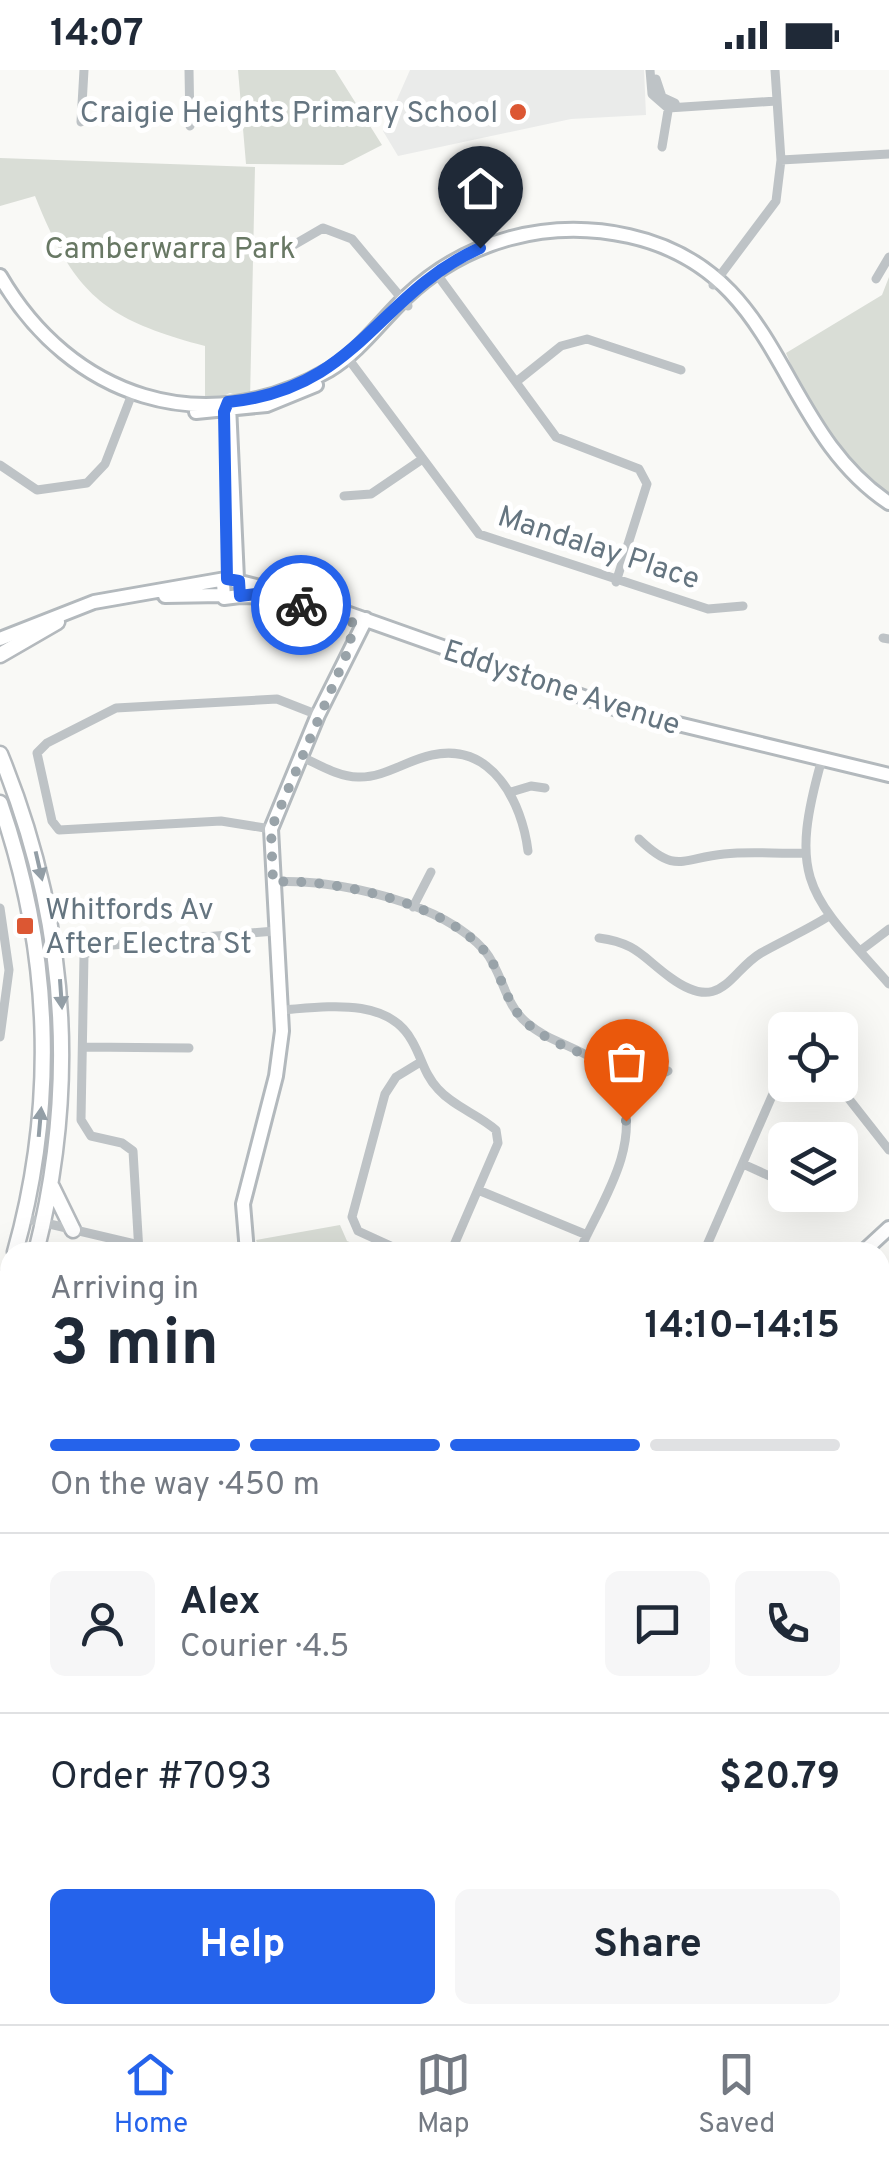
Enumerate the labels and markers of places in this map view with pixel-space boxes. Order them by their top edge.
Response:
place label: Craigie Heights Primary School [80,96,498,133]
marker: Craigie Heights Primary School [507,101,529,123]
pin [438,146,523,249]
place label: Whitfords Av After Electra St [45,893,252,964]
marker: Whitfords Av After Electra St [14,915,36,937]
pin [584,1019,669,1122]

